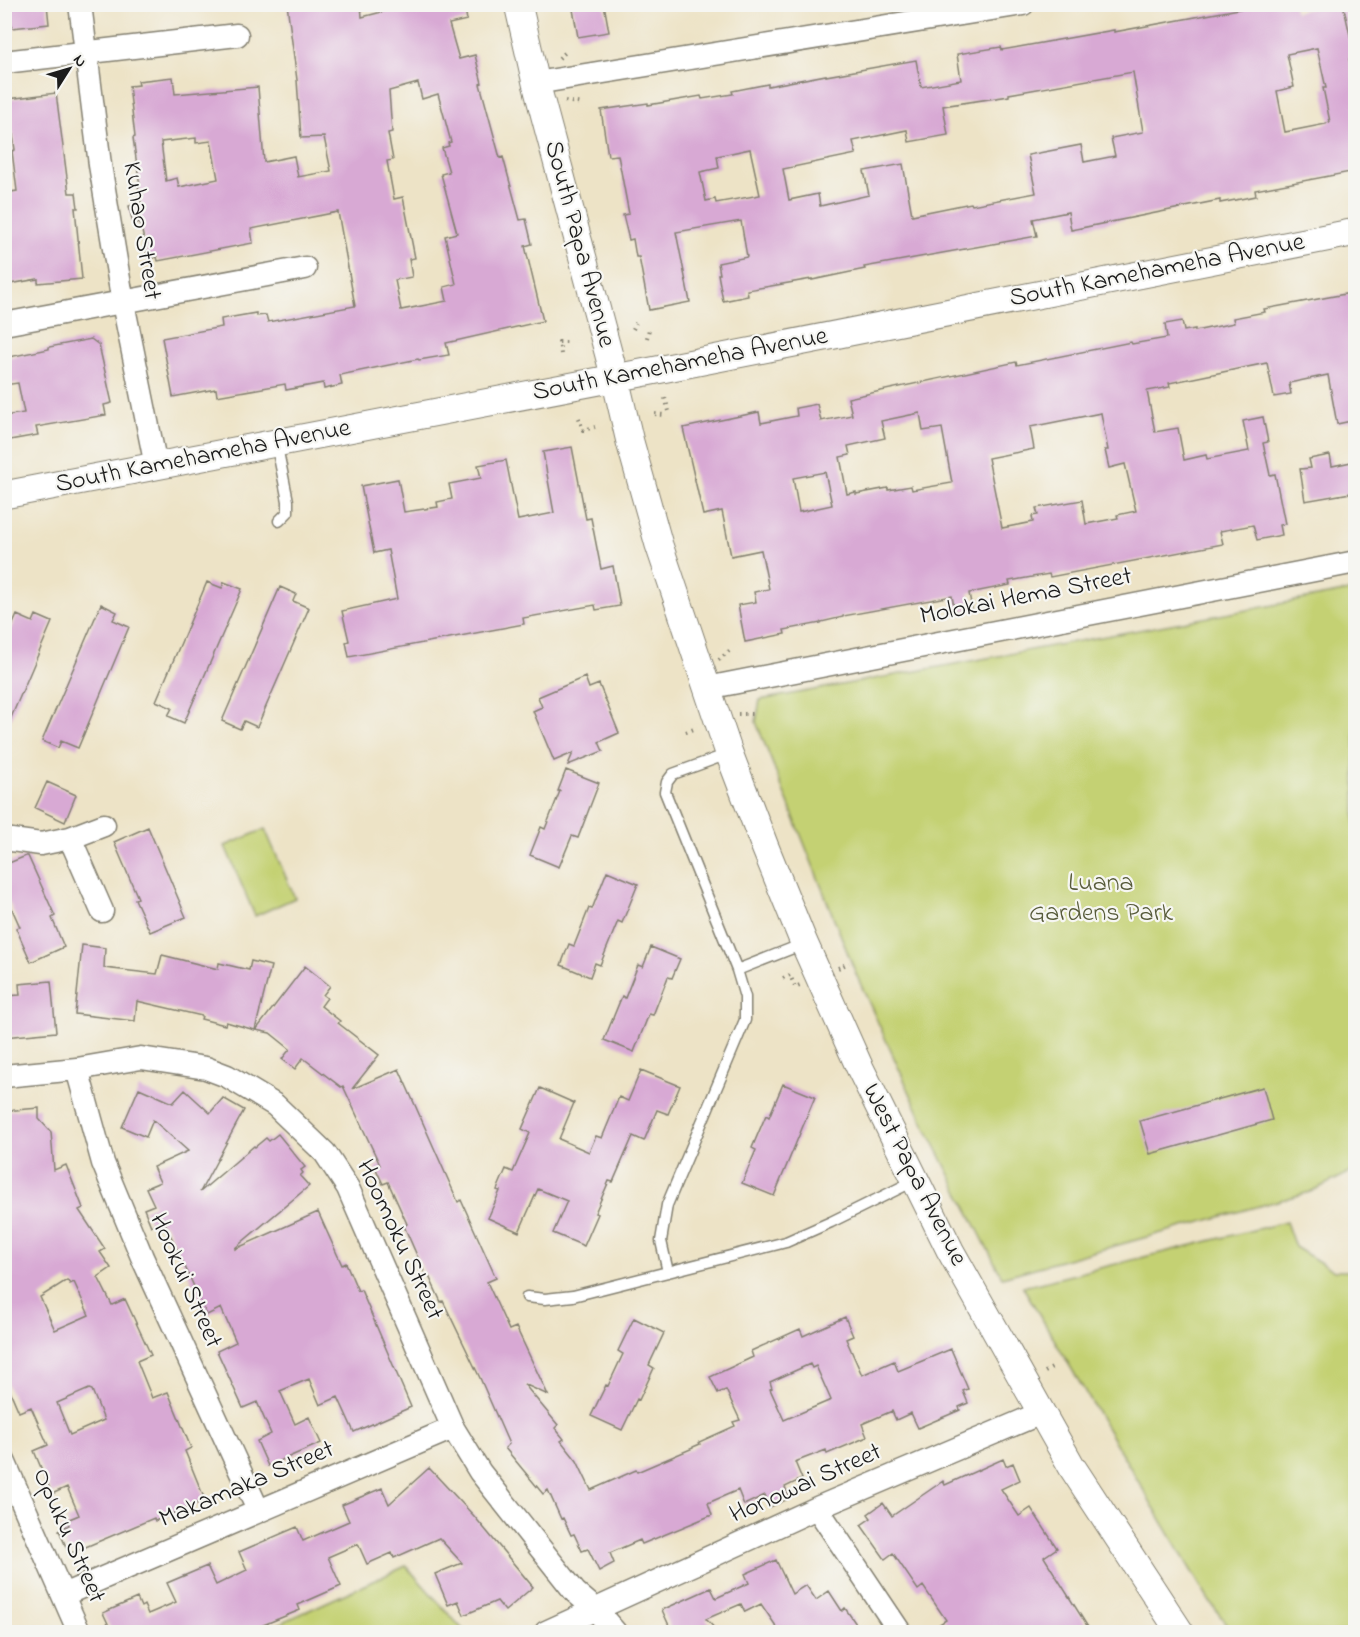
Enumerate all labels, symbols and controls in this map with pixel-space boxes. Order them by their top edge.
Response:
north arrow [39,39,99,99]
text: N [67,50,92,73]
street label: South Papa Avenue [533,136,625,352]
street label: Kuhao Street [111,159,171,303]
street label: South Kamehameha Avenue [1006,224,1308,318]
street label: South Kamehameha Avenue [529,318,831,412]
street label: South Kamehameha Avenue [52,410,354,504]
street label: Molokai Hema Street [917,558,1136,636]
park label: Luana Gardens Park [1029,865,1174,933]
street label: West Papa Avenue [852,1077,977,1273]
street label: Hoomoku Street [345,1153,453,1327]
street label: Hookui Street [138,1207,232,1355]
street label: Makamaka Street [154,1431,341,1539]
street label: Honowai Street [724,1433,888,1534]
street label: Opuku Street [21,1462,115,1610]

